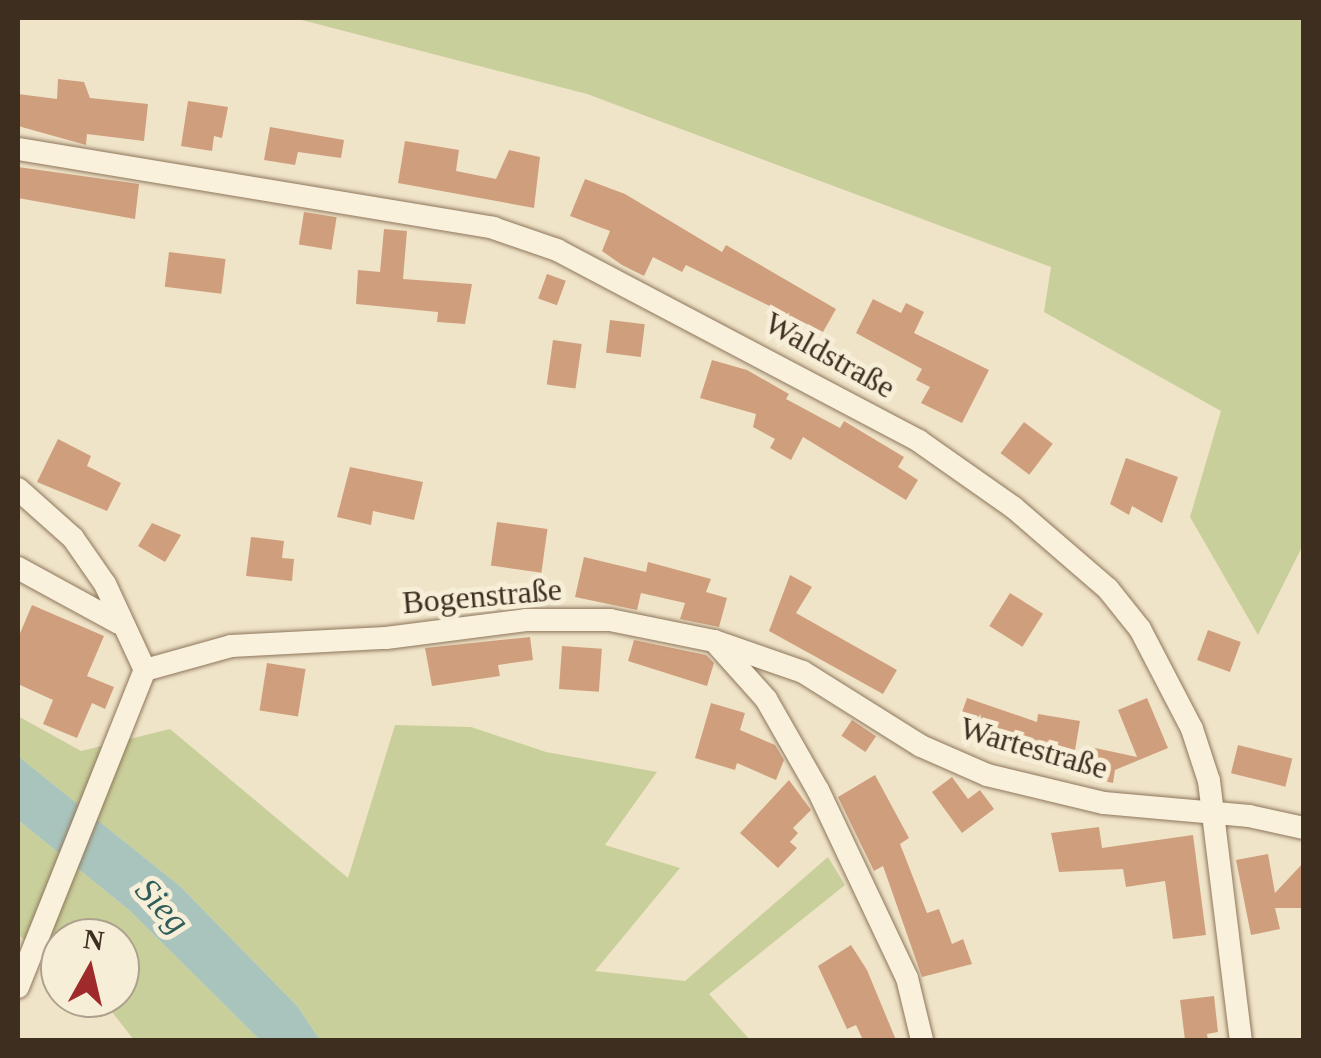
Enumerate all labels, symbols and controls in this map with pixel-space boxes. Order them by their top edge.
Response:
street label: Waldstraße [758,304,902,406]
street label: Bogenstraße [401,570,563,622]
street label: Wartestraße [956,709,1112,787]
water label: Sieg [126,870,198,942]
north arrow [40,918,140,1018]
text: N [82,923,106,957]

